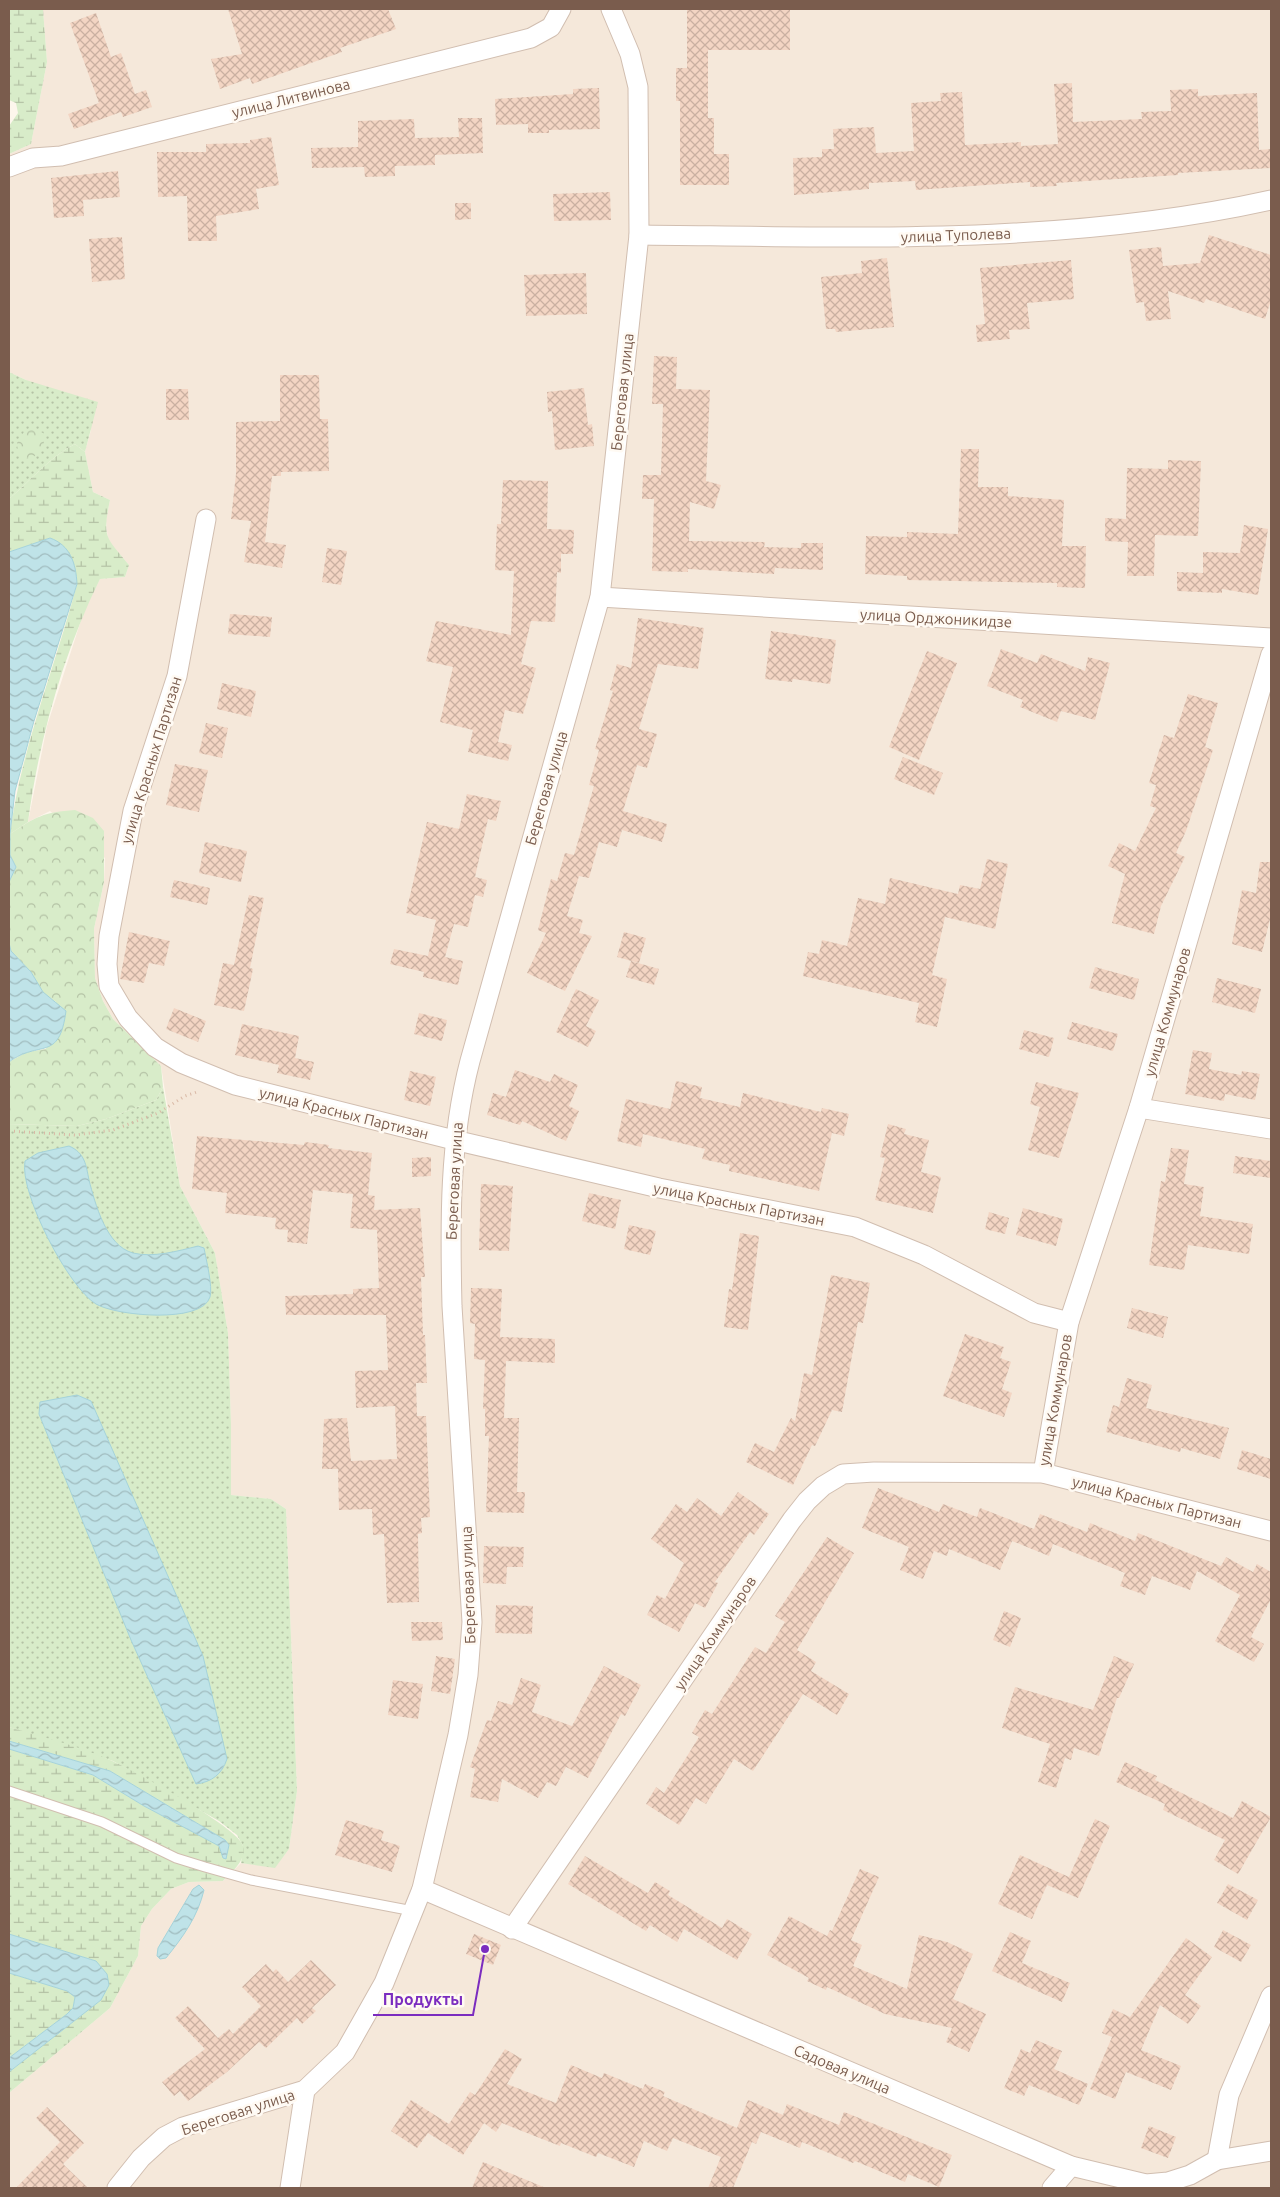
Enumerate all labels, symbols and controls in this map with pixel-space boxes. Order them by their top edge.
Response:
street label: улица Литвинова [230,75,352,121]
street label: улица Туполева [901,225,1011,245]
street label: Береговая улица [607,332,637,452]
street label: улица Орджоникидзе [860,606,1012,630]
street label: улица Красных Партизан [117,674,185,846]
street label: Береговая улица [522,729,570,847]
street label: улица Коммунаров [1140,945,1194,1079]
street label: улица Красных Партизан [258,1084,430,1142]
street label: Береговая улица [442,1122,466,1240]
street label: улица Красных Партизан [652,1179,826,1229]
street label: улица Коммунаров [1035,1333,1075,1467]
street label: улица Красных Партизан [1071,1473,1243,1531]
street label: Береговая улица [457,1526,479,1644]
street label: улица Коммунаров [671,1573,759,1693]
callout: Продукты [373,1984,473,2015]
text: Продукты [383,1990,463,2008]
street label: Садовая улица [791,2041,893,2097]
street label: Береговая улица [179,2086,297,2138]

